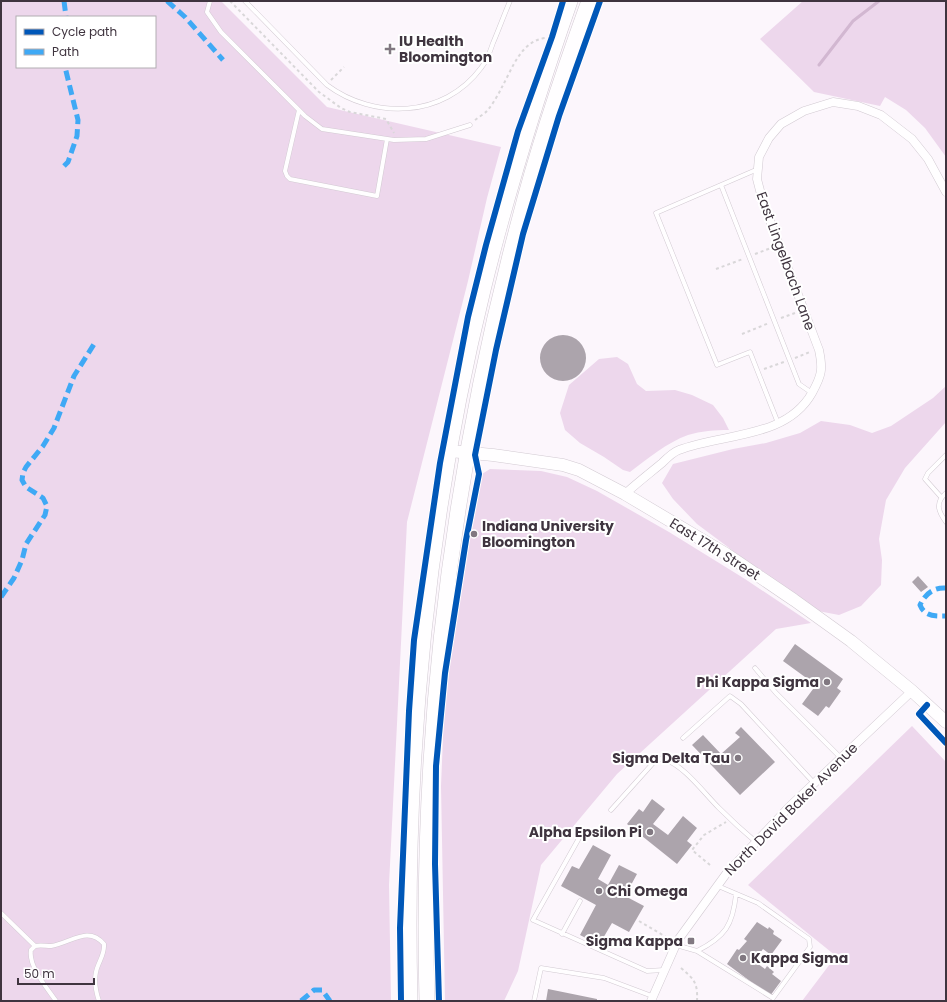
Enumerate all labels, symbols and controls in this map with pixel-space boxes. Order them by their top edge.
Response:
legend [16,16,156,68]
text: Cycle path [52,23,117,40]
place label: IU Health Bloomington [399,31,492,67]
text: Path [52,43,79,60]
marker: IU Health Bloomington [384,43,396,55]
street label: East Lingelbach Lane [752,189,820,333]
street label: East 17th Street [666,513,764,585]
place label: Indiana University Bloomington [482,516,614,552]
marker: Indiana University Bloomington [469,529,479,539]
place label: Phi Kappa Sigma [696,672,819,692]
marker: Phi Kappa Sigma [822,677,832,687]
street label: North David Baker Avenue [720,738,862,880]
place label: Sigma Delta Tau [612,748,730,768]
marker: Sigma Delta Tau [733,753,743,763]
place label: Alpha Epsilon Pi [529,822,642,842]
marker: Alpha Epsilon Pi [645,827,655,837]
place label: Chi Omega [607,881,688,901]
marker: Chi Omega [594,886,604,896]
place label: Sigma Kappa [586,931,683,951]
marker: Sigma Kappa [686,936,696,946]
place label: Kappa Sigma [751,948,848,968]
marker: Kappa Sigma [738,953,748,963]
scale bar [18,960,94,986]
text: 50 m [24,965,55,982]

